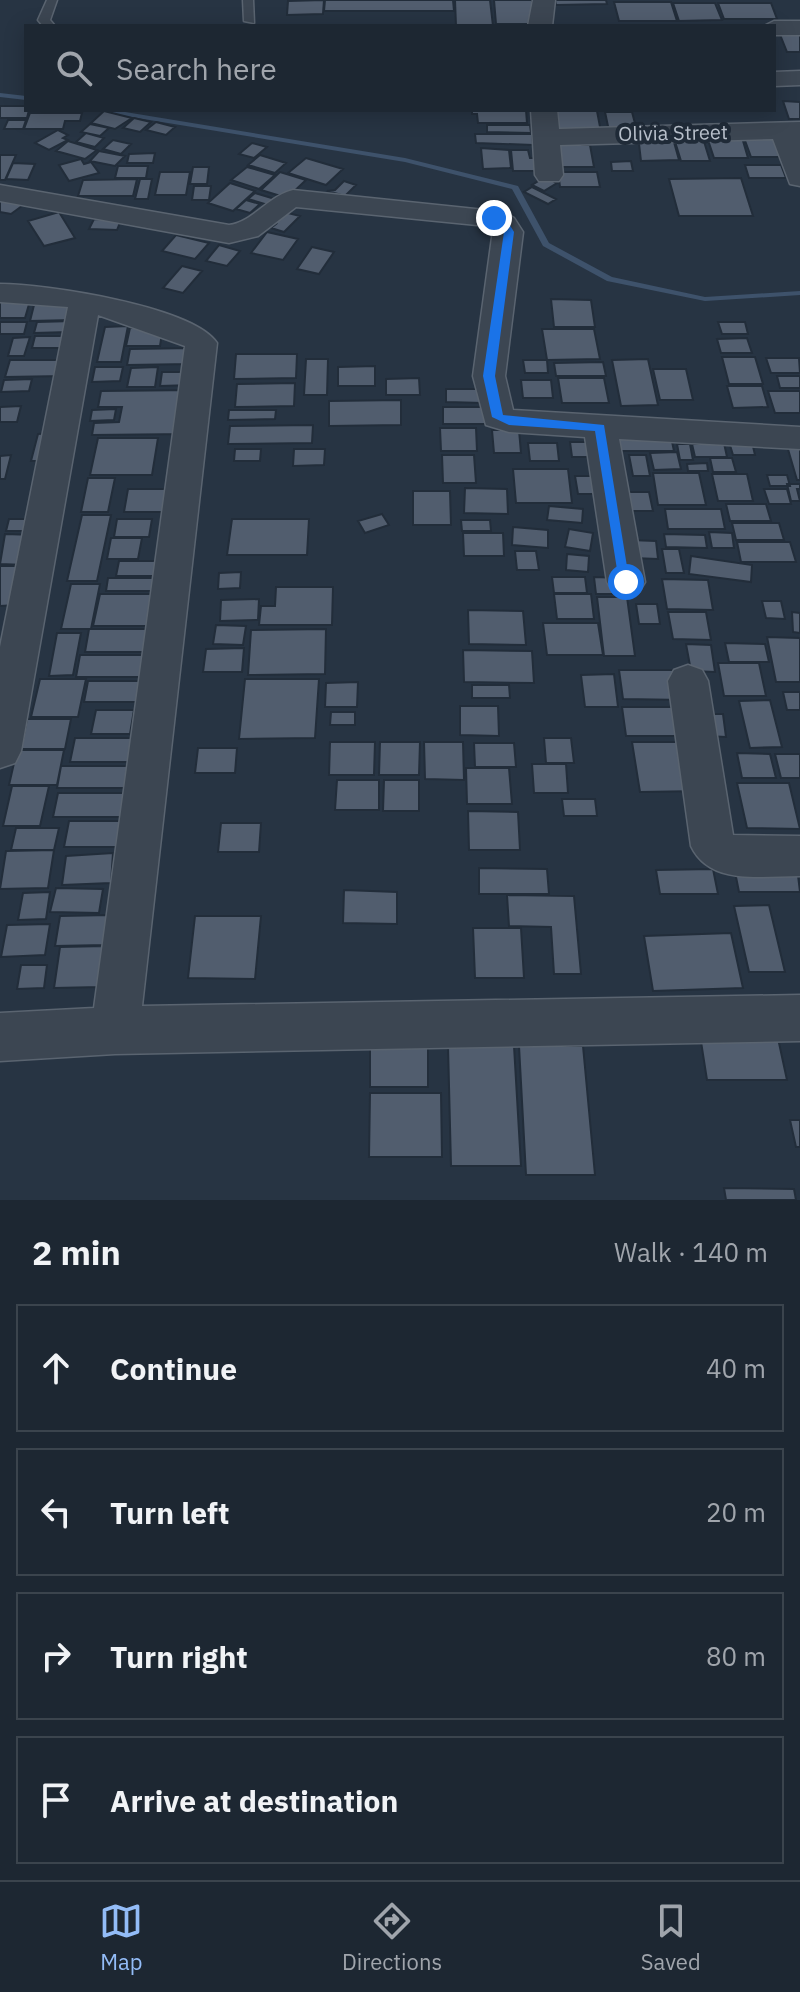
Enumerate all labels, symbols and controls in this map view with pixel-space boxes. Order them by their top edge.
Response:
search box [24,24,776,112]
icon: search [52,46,96,90]
text: Search here [116,49,277,88]
street label: Olivia Street [618,118,728,147]
route end [476,200,512,236]
route start [608,564,644,600]
text: 2 min [32,1230,121,1274]
text: Walk · 140 m [614,1235,768,1269]
icon: ahead [34,1346,78,1390]
text: Continue [110,1349,237,1388]
text: 40 m [706,1351,766,1385]
icon: left [34,1490,78,1534]
text: Turn left [110,1493,229,1532]
text: 20 m [706,1495,766,1529]
icon: right [34,1634,78,1678]
text: Turn right [110,1637,248,1676]
text: 80 m [706,1639,766,1673]
icon: arrive [34,1778,78,1822]
text: Arrive at destination [110,1781,398,1820]
tab: Map [99,1899,143,1976]
tab: Directions [342,1899,442,1976]
tab: Saved [641,1899,701,1976]

